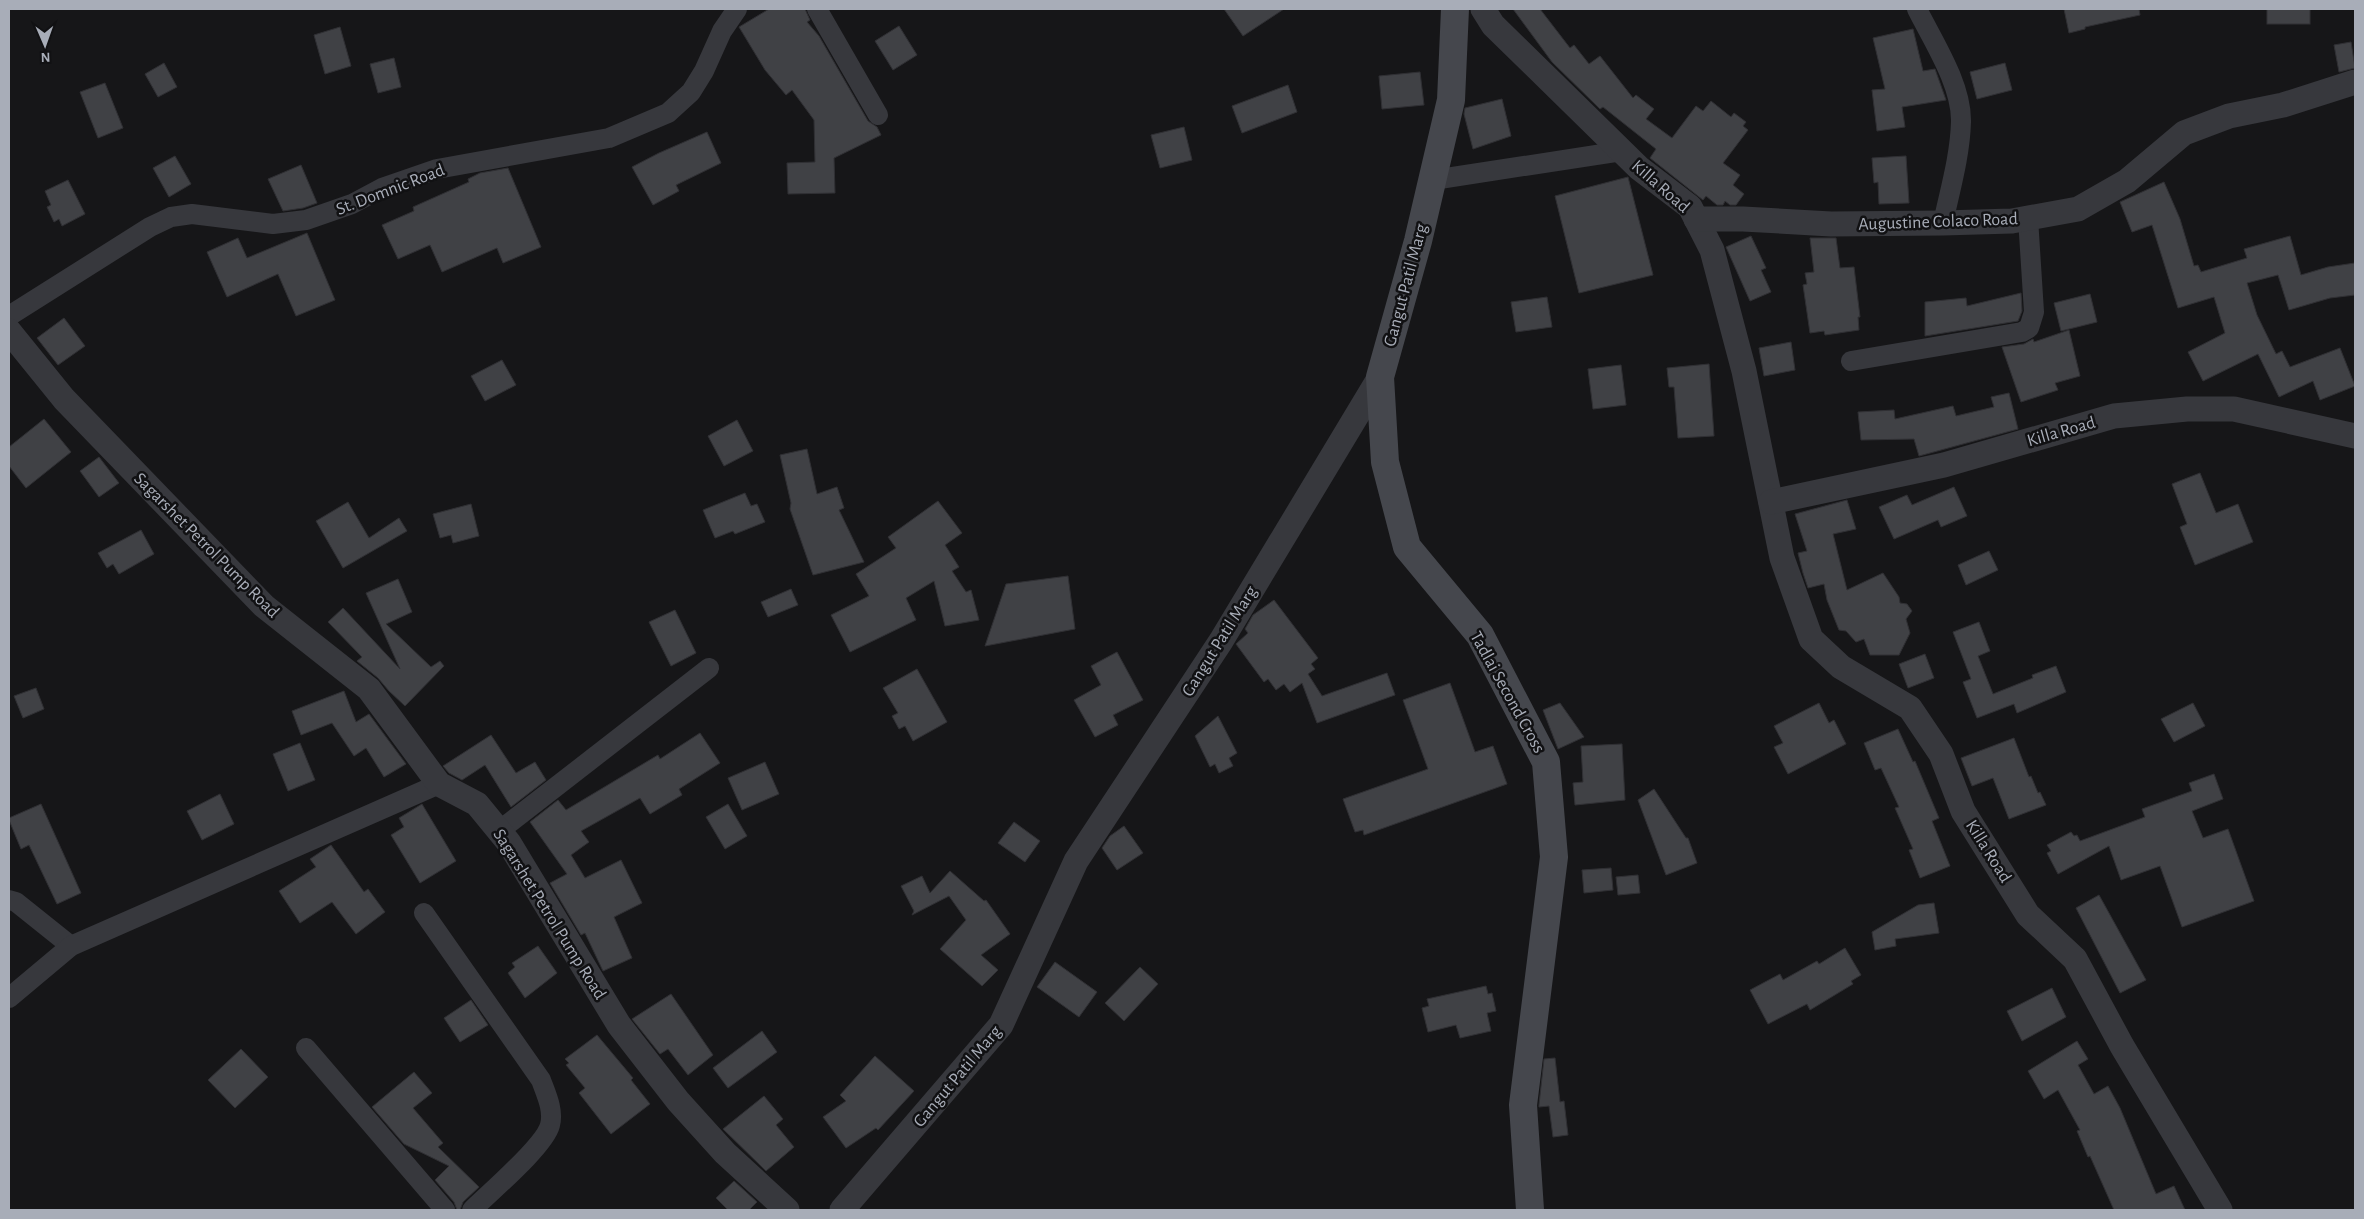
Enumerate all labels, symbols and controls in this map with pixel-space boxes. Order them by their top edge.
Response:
north arrow [20,20,70,70]
text: N [40,50,51,64]
street label: Killa Road [1628,157,1693,217]
street label: St. Domnic Road [334,161,447,219]
street label: Augustine Colaco Road [1858,210,2018,234]
street label: Gangut Patil Marg [1381,222,1431,349]
street label: Killa Road [2025,414,2097,450]
street label: Sagarshet Petrol Pump Road [130,470,282,622]
street label: Gangut Patil Marg [1179,583,1261,700]
street label: Tadlai Second Cross [1466,629,1548,756]
street label: Killa Road [1962,817,2014,886]
street label: Sagarshet Petrol Pump Road [489,826,609,1003]
street label: Gangut Patil Marg [910,1022,1005,1131]

